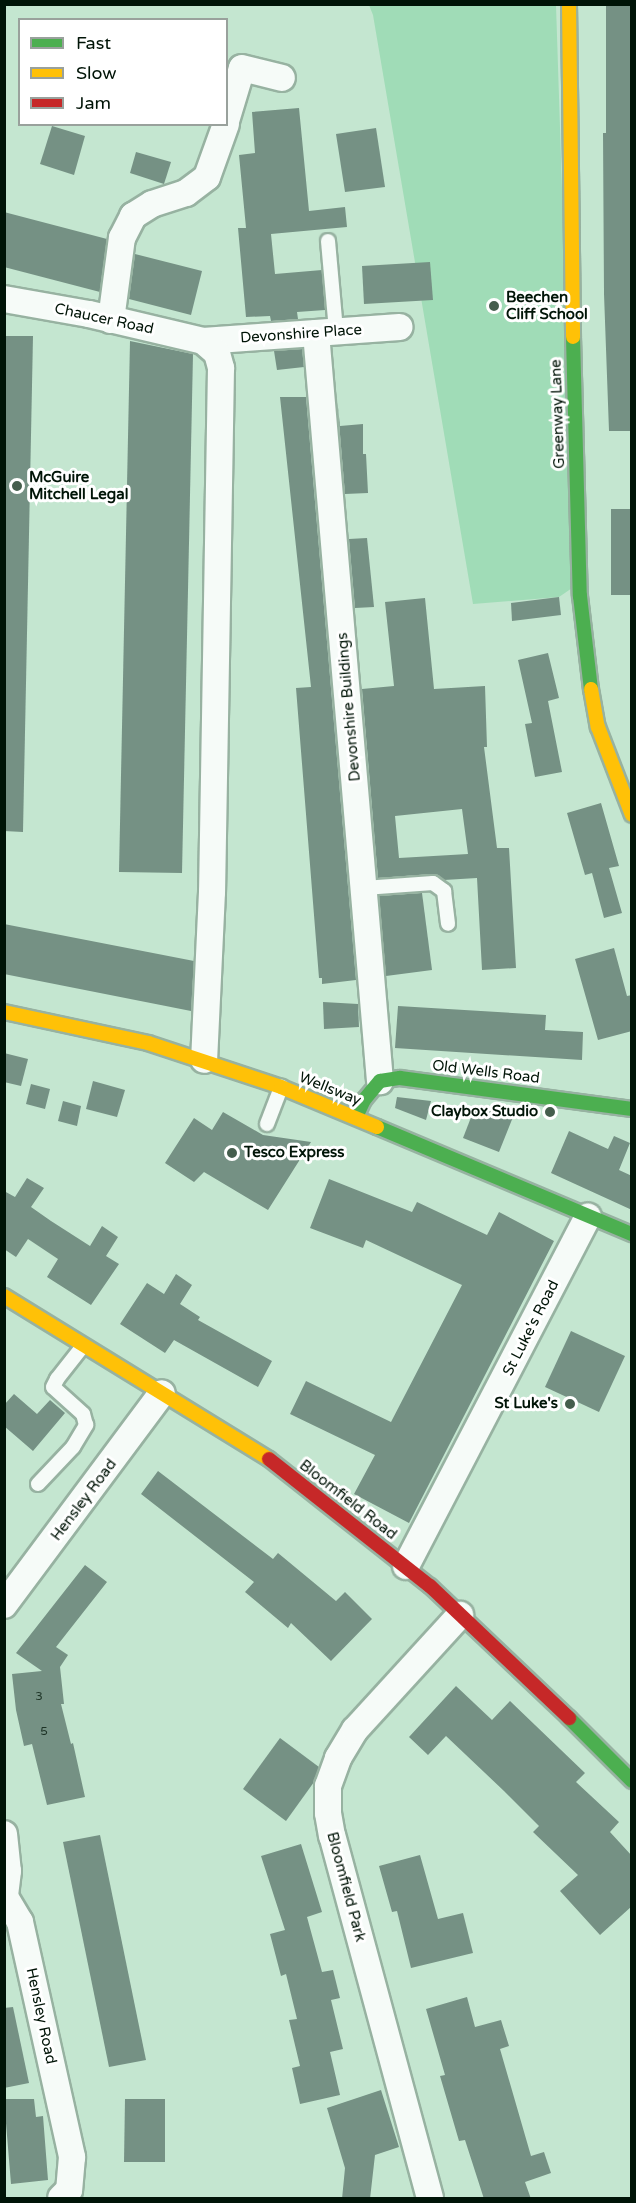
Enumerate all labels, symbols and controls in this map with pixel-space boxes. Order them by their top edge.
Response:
legend [18,18,228,126]
text: Fast [76,32,111,54]
text: Slow [76,62,117,84]
text: Jam [76,92,111,114]
place label: Beechen Cliff School [506,288,588,323]
marker: Beechen Cliff School [487,299,501,313]
street label: Chaucer Road [53,300,155,338]
street label: Devonshire Place [239,321,363,347]
street label: Greenway Lane [547,359,569,469]
place label: McGuire Mitchell Legal [29,468,128,503]
marker: McGuire Mitchell Legal [10,479,24,493]
street label: Devonshire Buildings [334,632,364,782]
street label: Old Wells Road [431,1056,541,1088]
street label: Wellsway [296,1068,364,1110]
place label: Claybox Studio [431,1103,538,1121]
marker: Claybox Studio [543,1105,557,1119]
place label: Tesco Express [244,1144,344,1162]
marker: Tesco Express [225,1146,239,1160]
street label: St Luke's Road [499,1277,563,1379]
place label: St Luke's [495,1395,558,1413]
marker: St Luke's [563,1397,577,1411]
street label: Hensley Road [47,1456,121,1544]
street label: Bloomfield Road [296,1456,400,1544]
house number: 3 [35,1690,43,1704]
house number: 5 [40,1725,48,1739]
street label: Bloomfield Park [323,1830,369,1944]
street label: Hensley Road [22,1966,60,2066]

